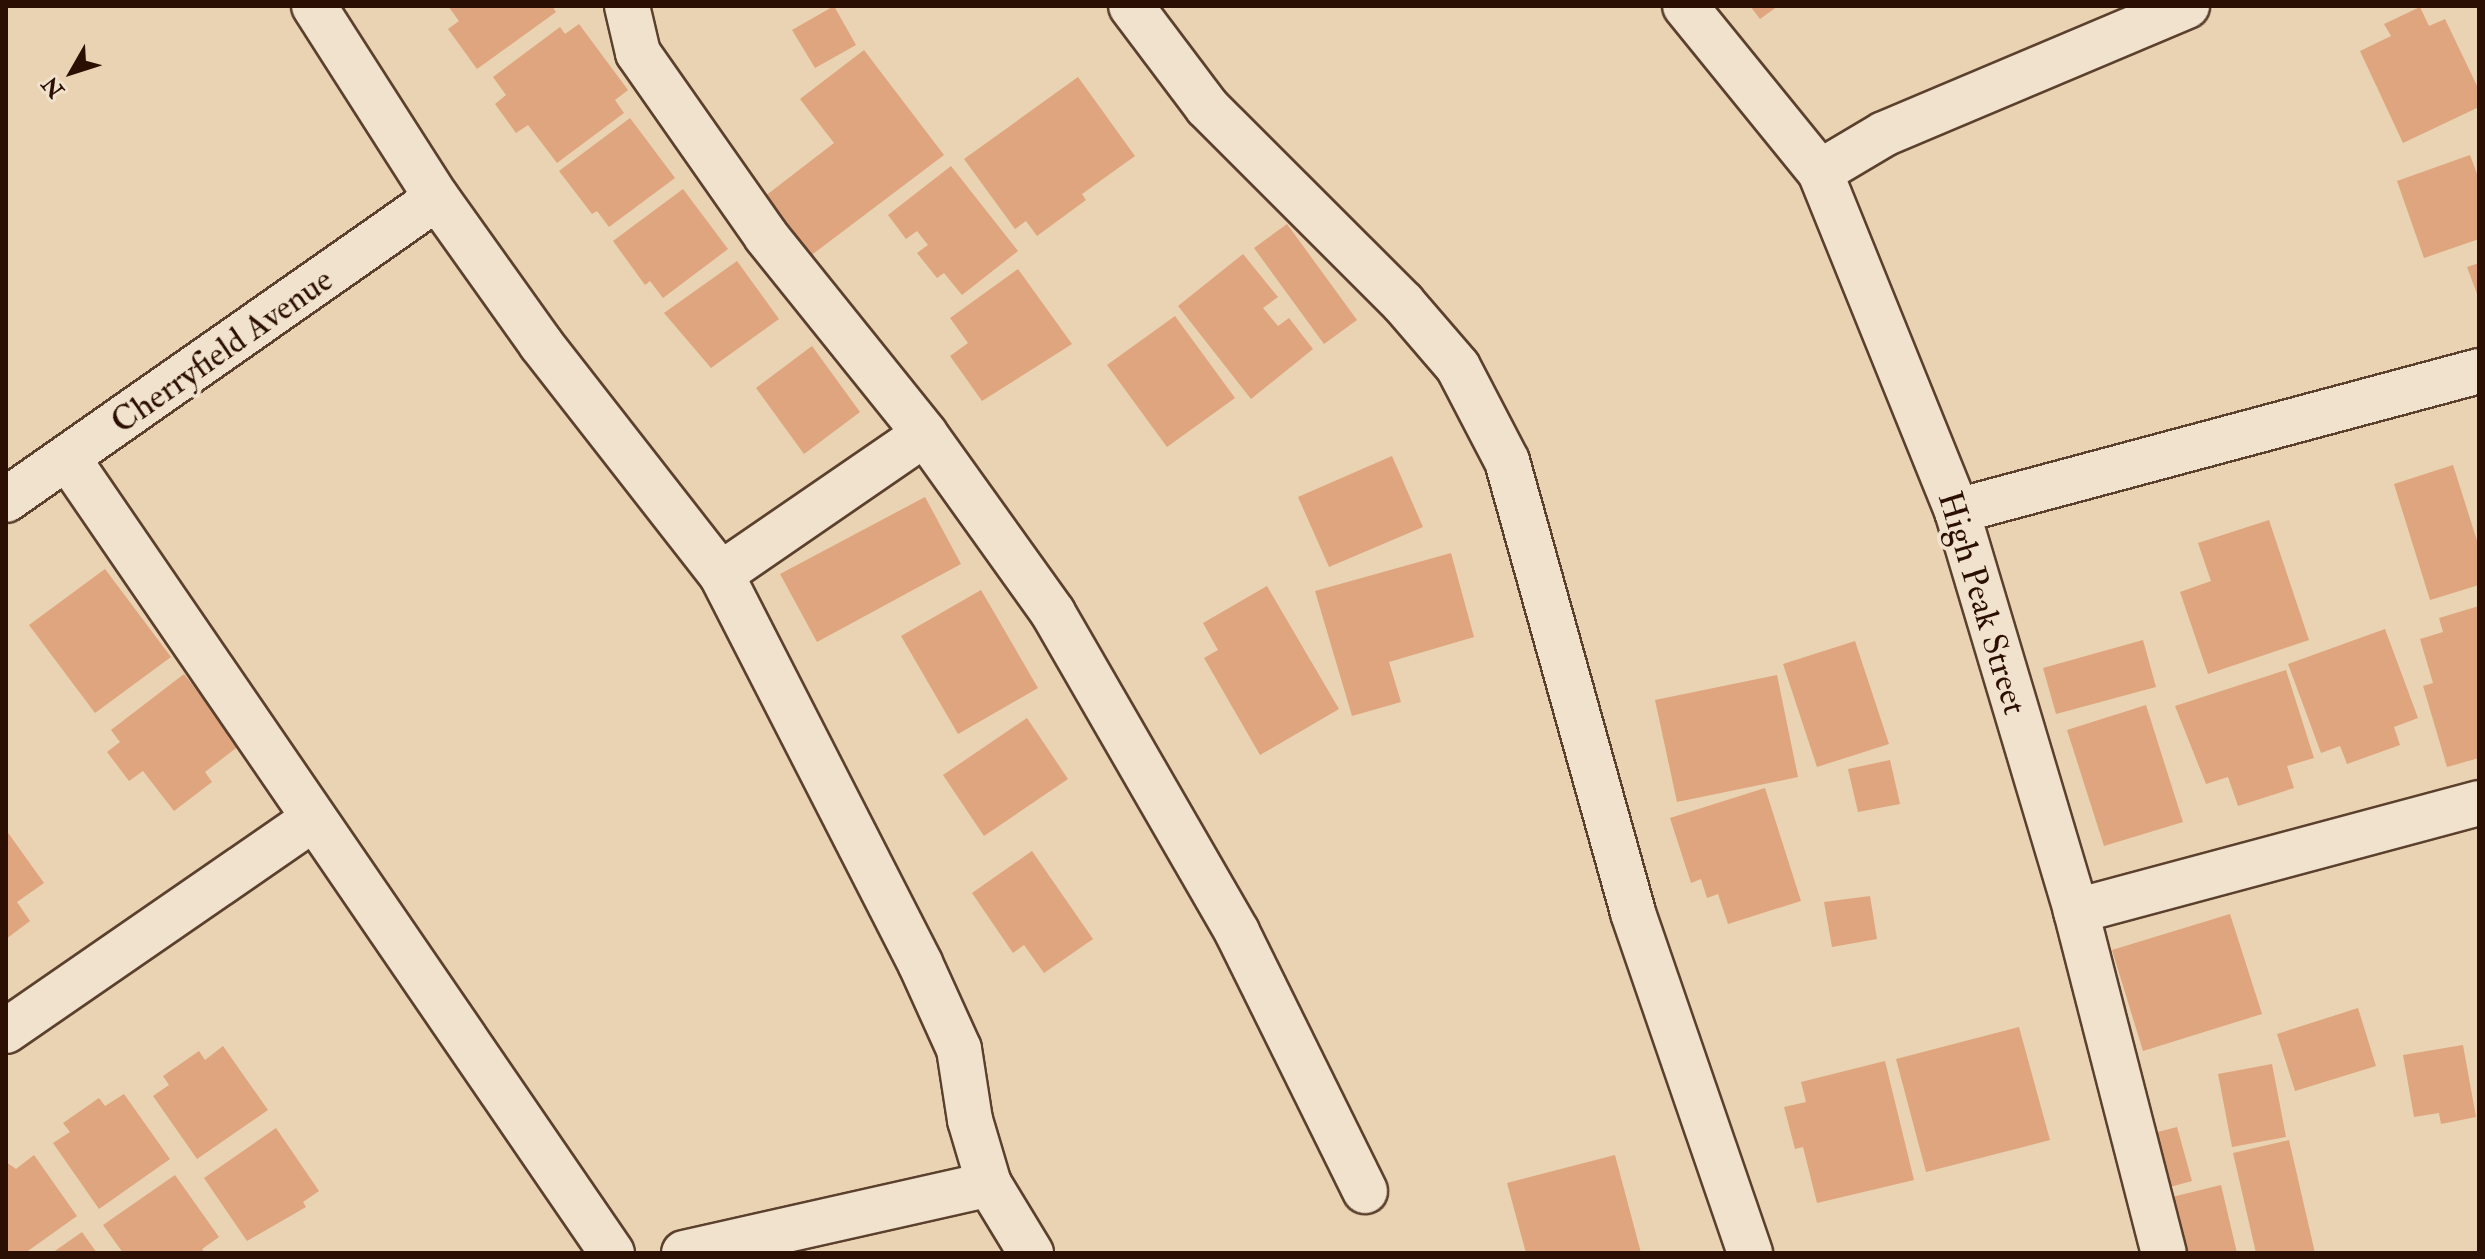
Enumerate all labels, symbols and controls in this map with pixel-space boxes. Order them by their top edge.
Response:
north arrow [32,32,112,112]
text: N [36,71,70,104]
street label: Cherryfield Avenue [103,259,341,443]
street label: High Peak Street [1929,486,2035,720]

